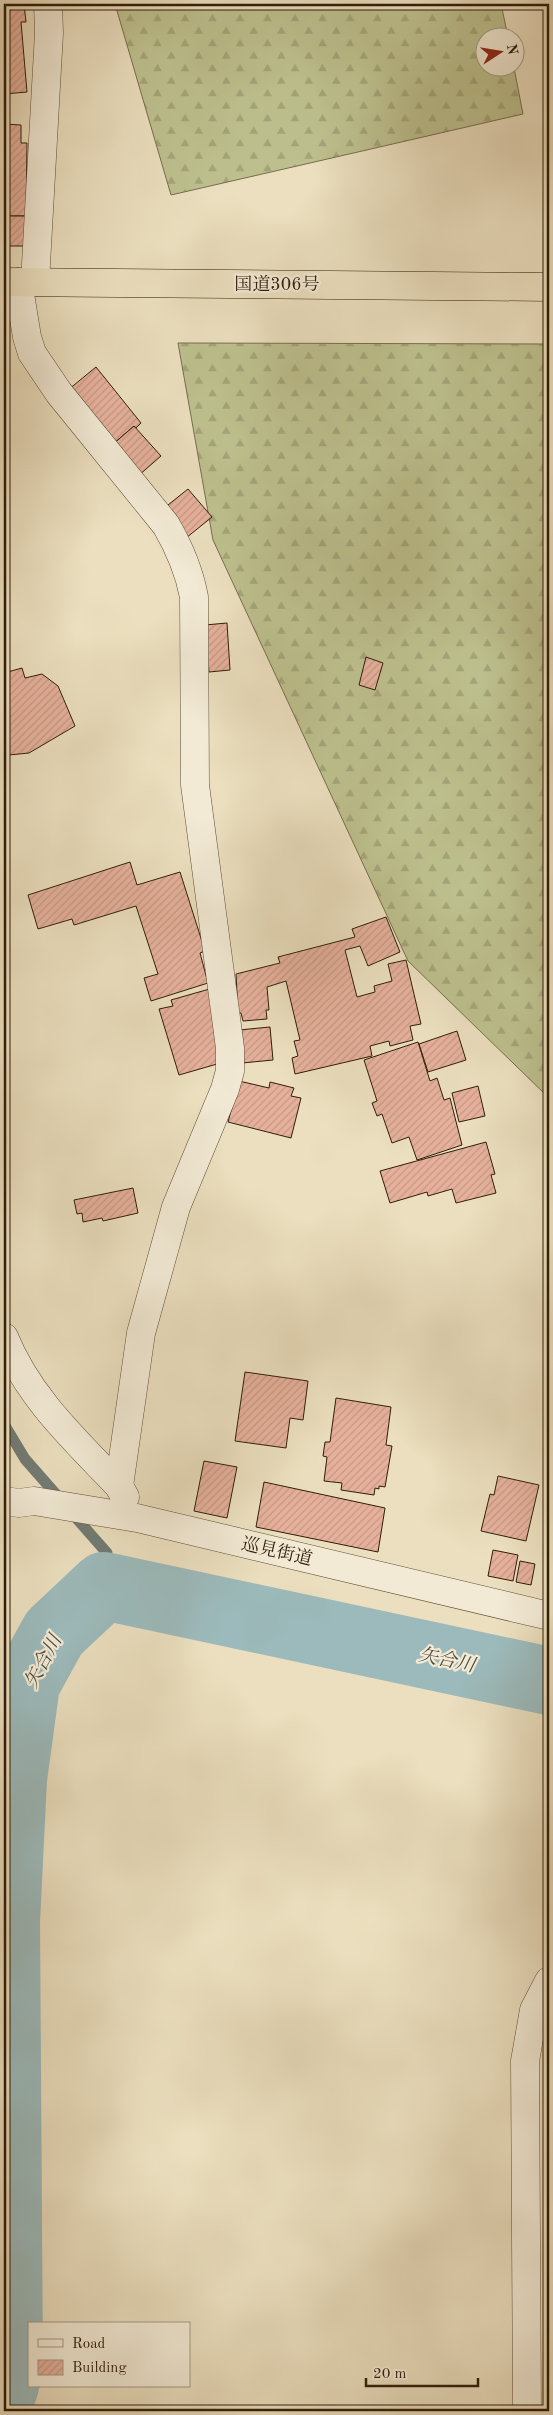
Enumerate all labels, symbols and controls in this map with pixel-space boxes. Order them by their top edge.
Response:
north arrow [476,28,526,78]
text: N [504,43,520,56]
street label: 国道306号 [234,274,320,294]
street label: 巡見街道 [240,1533,314,1569]
water label: 矢合川 [20,1629,67,1692]
water label: 矢合川 [417,1643,479,1677]
legend [28,2322,190,2388]
text: Road [72,2337,106,2352]
scale bar [366,2355,478,2387]
text: Building [72,2361,127,2376]
text: 20 m [373,2367,407,2382]

